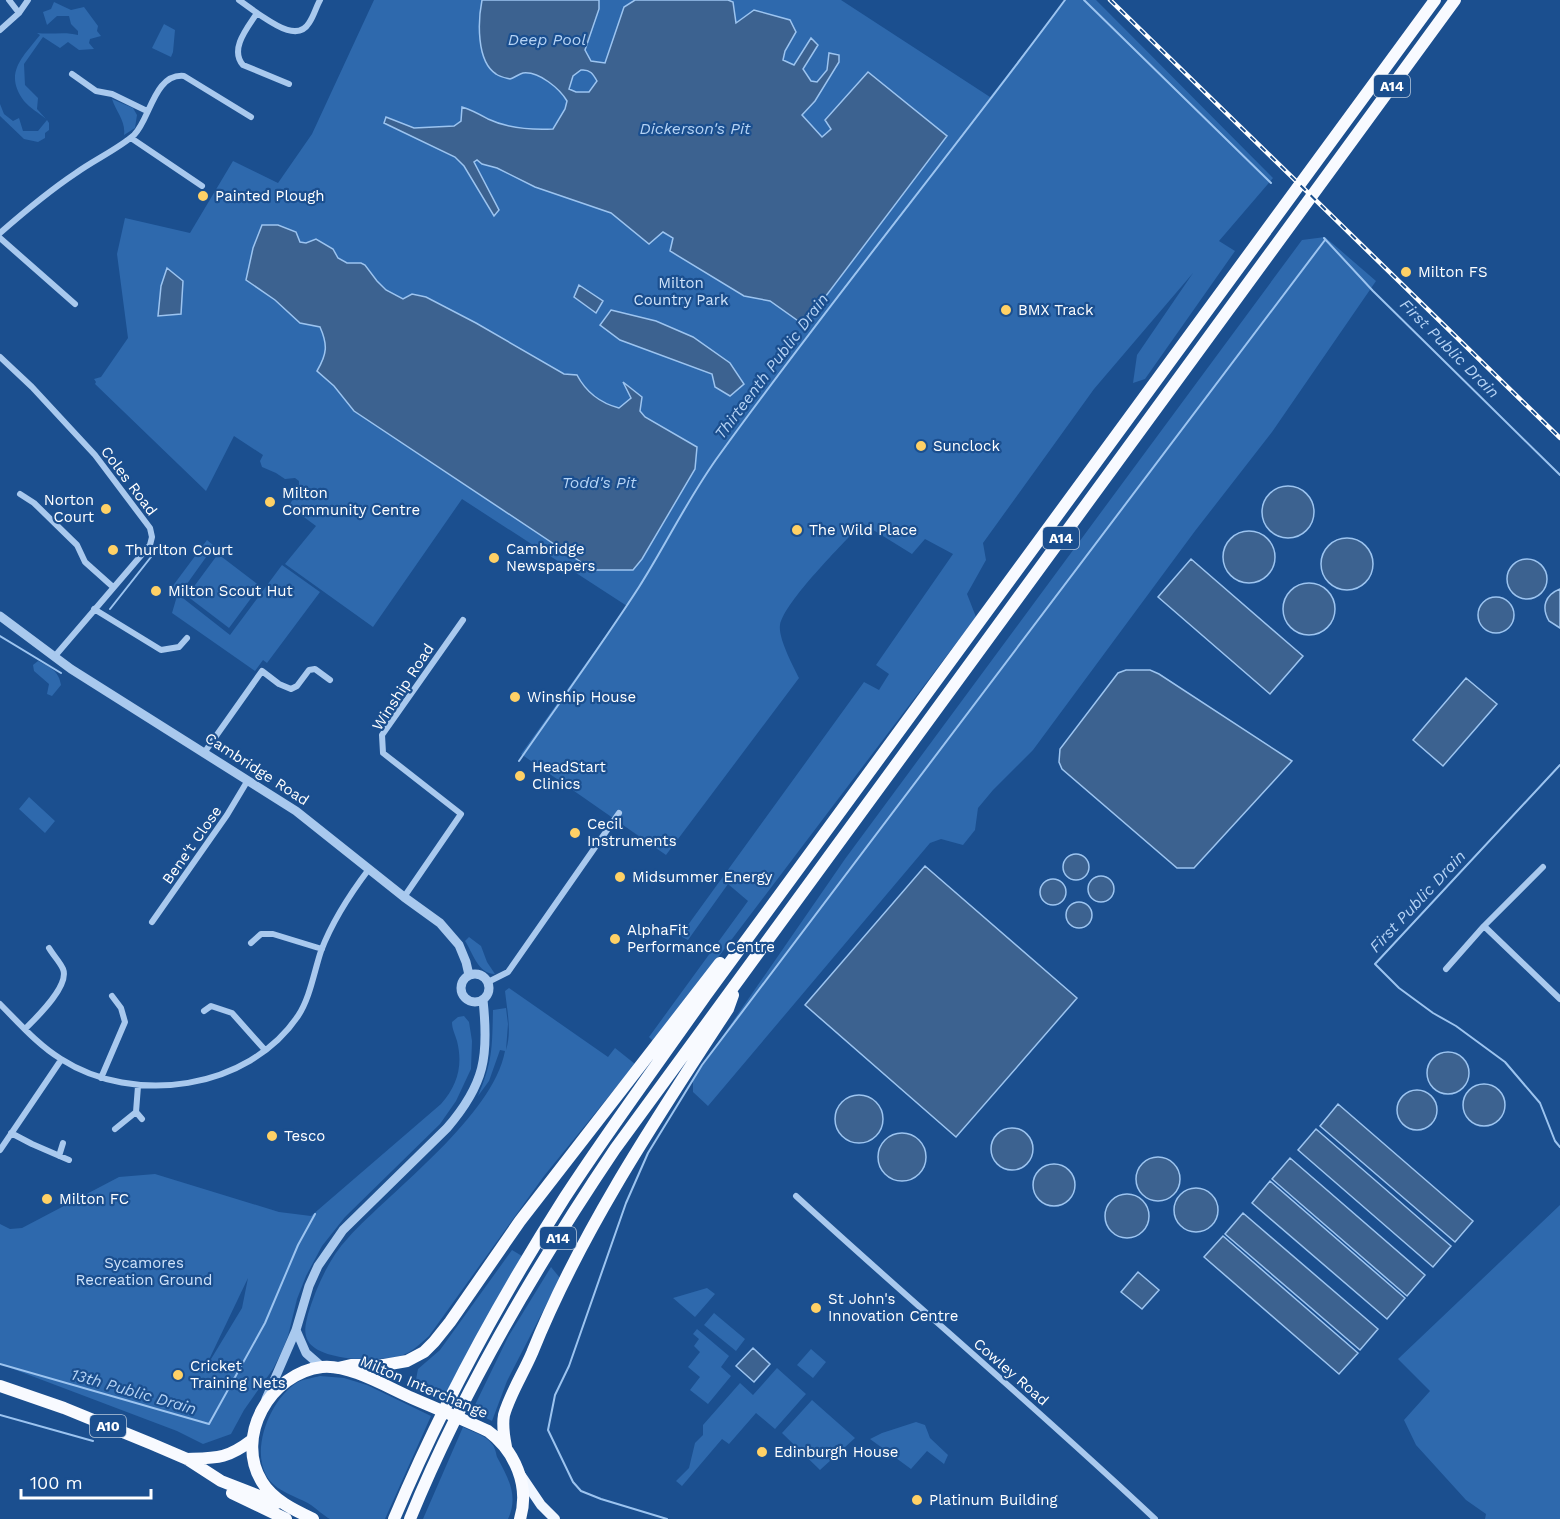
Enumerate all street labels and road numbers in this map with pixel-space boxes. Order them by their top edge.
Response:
road number: A14 [1374,75,1410,97]
street label: Coles Road [97,443,161,519]
road number: A14 [1043,527,1079,549]
street label: Winship Road [368,640,438,734]
street label: Cambridge Road [202,729,312,809]
street label: Bene't Close [158,802,226,888]
road number: A14 [540,1227,576,1249]
street label: Cowley Road [970,1335,1052,1409]
street label: Milton Interchange [357,1352,491,1422]
road number: A10 [90,1415,126,1437]

